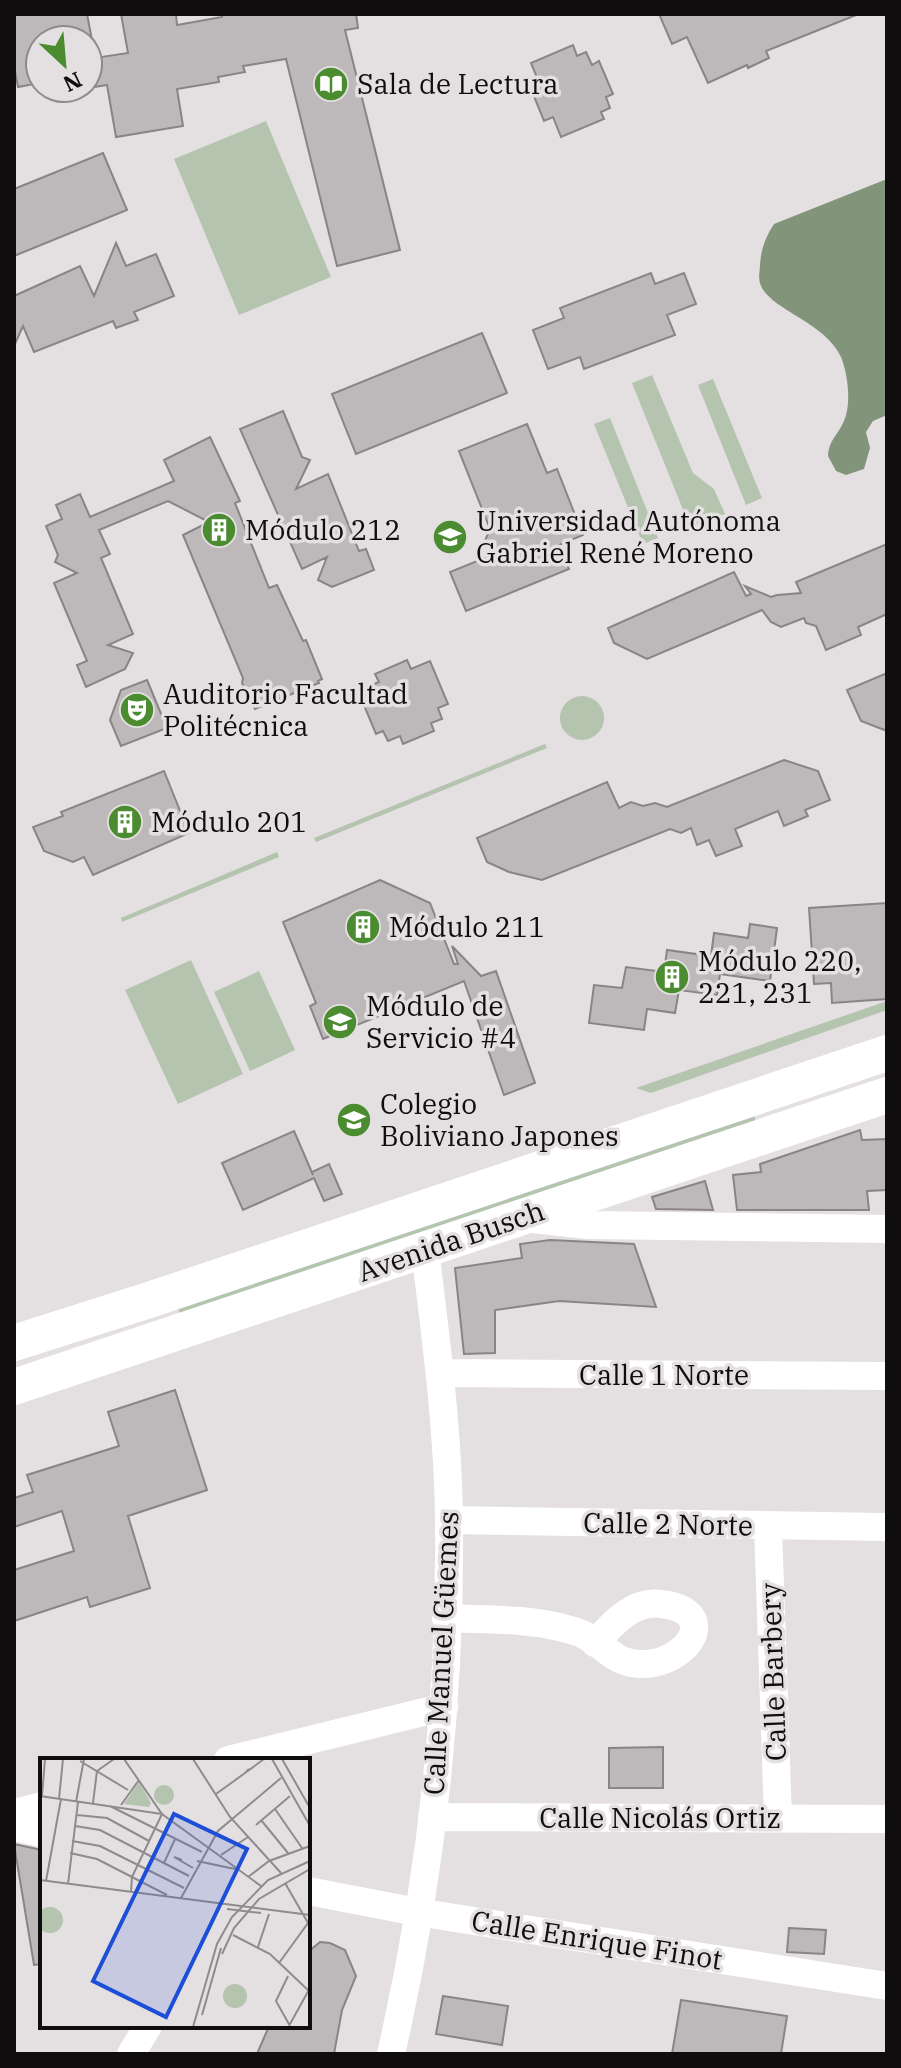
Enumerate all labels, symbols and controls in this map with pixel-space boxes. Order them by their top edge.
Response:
north arrow [24,24,104,104]
library icon: Sala de Lectura [312,65,350,103]
place label: Sala de Lectura [357,65,558,102]
text: N [59,66,87,99]
place label: Universidad Autónoma Gabriel René Moreno [476,502,781,571]
building icon: Módulo 212 [200,511,238,549]
place label: Módulo 212 [245,511,401,548]
school or university icon: Universidad Autónoma Gabriel René Moreno [431,518,469,556]
place label: Auditorio Facultad Politécnica [163,675,408,744]
theatre icon: Auditorio Facultad Politécnica [118,691,156,729]
building icon: Módulo 201 [106,803,144,841]
place label: Módulo 201 [151,803,307,840]
building icon: Módulo 211 [344,908,382,946]
place label: Módulo 211 [389,908,545,945]
place label: Módulo 220, 221, 231 [698,942,861,1011]
building icon: Módulo 220, 221, 231 [653,958,691,996]
place label: Módulo de Servicio #4 [366,987,516,1056]
school or university icon: Módulo de Servicio #4 [321,1003,359,1041]
place label: Colegio Boliviano Japones [380,1085,619,1154]
school or university icon: Colegio Boliviano Japones [335,1101,373,1139]
street label: Avenida Busch [353,1191,549,1290]
street label: Calle 1 Norte [579,1356,749,1393]
street label: Calle 2 Norte [583,1504,753,1543]
street label: Calle Manuel Güemes [415,1510,466,1796]
street label: Calle Barbery [751,1582,794,1762]
inset map [40,1758,310,2028]
street label: Calle Nicolás Ortiz [539,1799,781,1836]
street label: Calle Enrique Finot [469,1901,725,1978]

